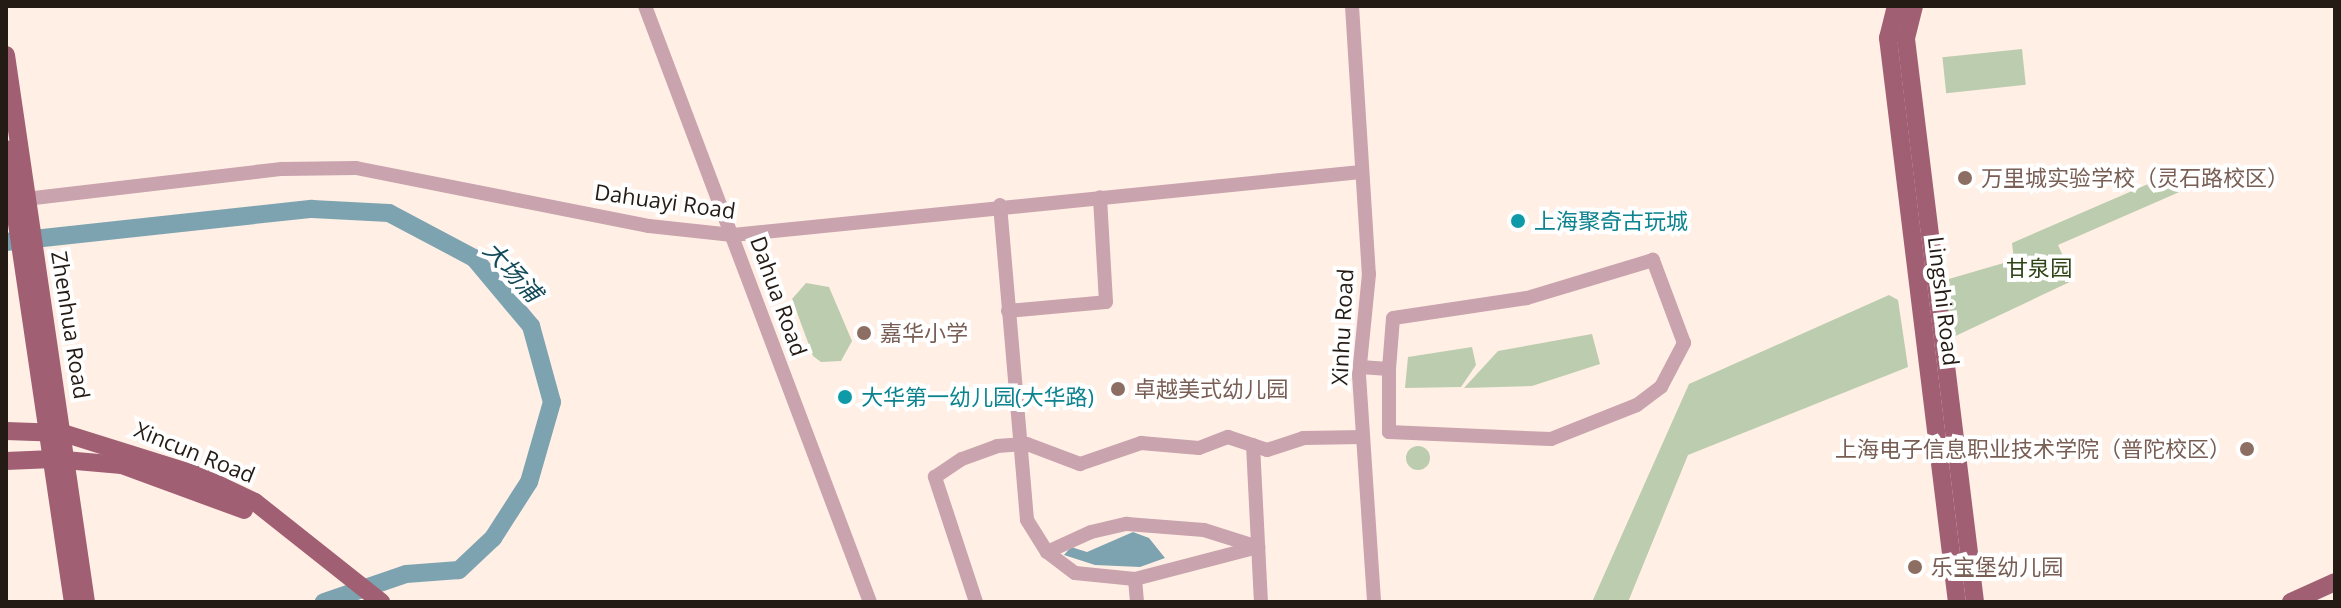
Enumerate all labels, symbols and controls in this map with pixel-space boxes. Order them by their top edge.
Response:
place label: 万里城实验学校（灵石路校区） [1981,165,2289,191]
marker: 万里城实验学校（灵石路校区） [1956,169,1974,187]
street label: Dahuayi Road [593,178,737,224]
place label: 上海聚奇古玩城 [1534,208,1688,234]
marker: 上海聚奇古玩城 [1509,212,1527,230]
street label: Dahua Road [745,232,813,360]
water label: 大场浦 [478,235,548,307]
street label: Lingshi Road [1923,235,1965,367]
street label: Zhenhua Road [46,249,96,401]
park label: 甘泉园 [2006,255,2072,281]
street label: Xinhu Road [1326,268,1358,386]
place label: 嘉华小学 [880,320,968,346]
marker: 嘉华小学 [855,324,873,342]
place label: 卓越美式幼儿园 [1134,376,1288,402]
marker: 卓越美式幼儿园 [1109,380,1127,398]
place label: 大华第一幼儿园(大华路) [861,384,1094,410]
marker: 大华第一幼儿园(大华路) [836,388,854,406]
street label: Xincun Road [131,416,259,488]
place label: 上海电子信息职业技术学院（普陀校区） [1835,436,2231,462]
marker: 上海电子信息职业技术学院（普陀校区） [2238,440,2256,458]
place label: 乐宝堡幼儿园 [1931,554,2063,580]
marker: 乐宝堡幼儿园 [1906,558,1924,576]

